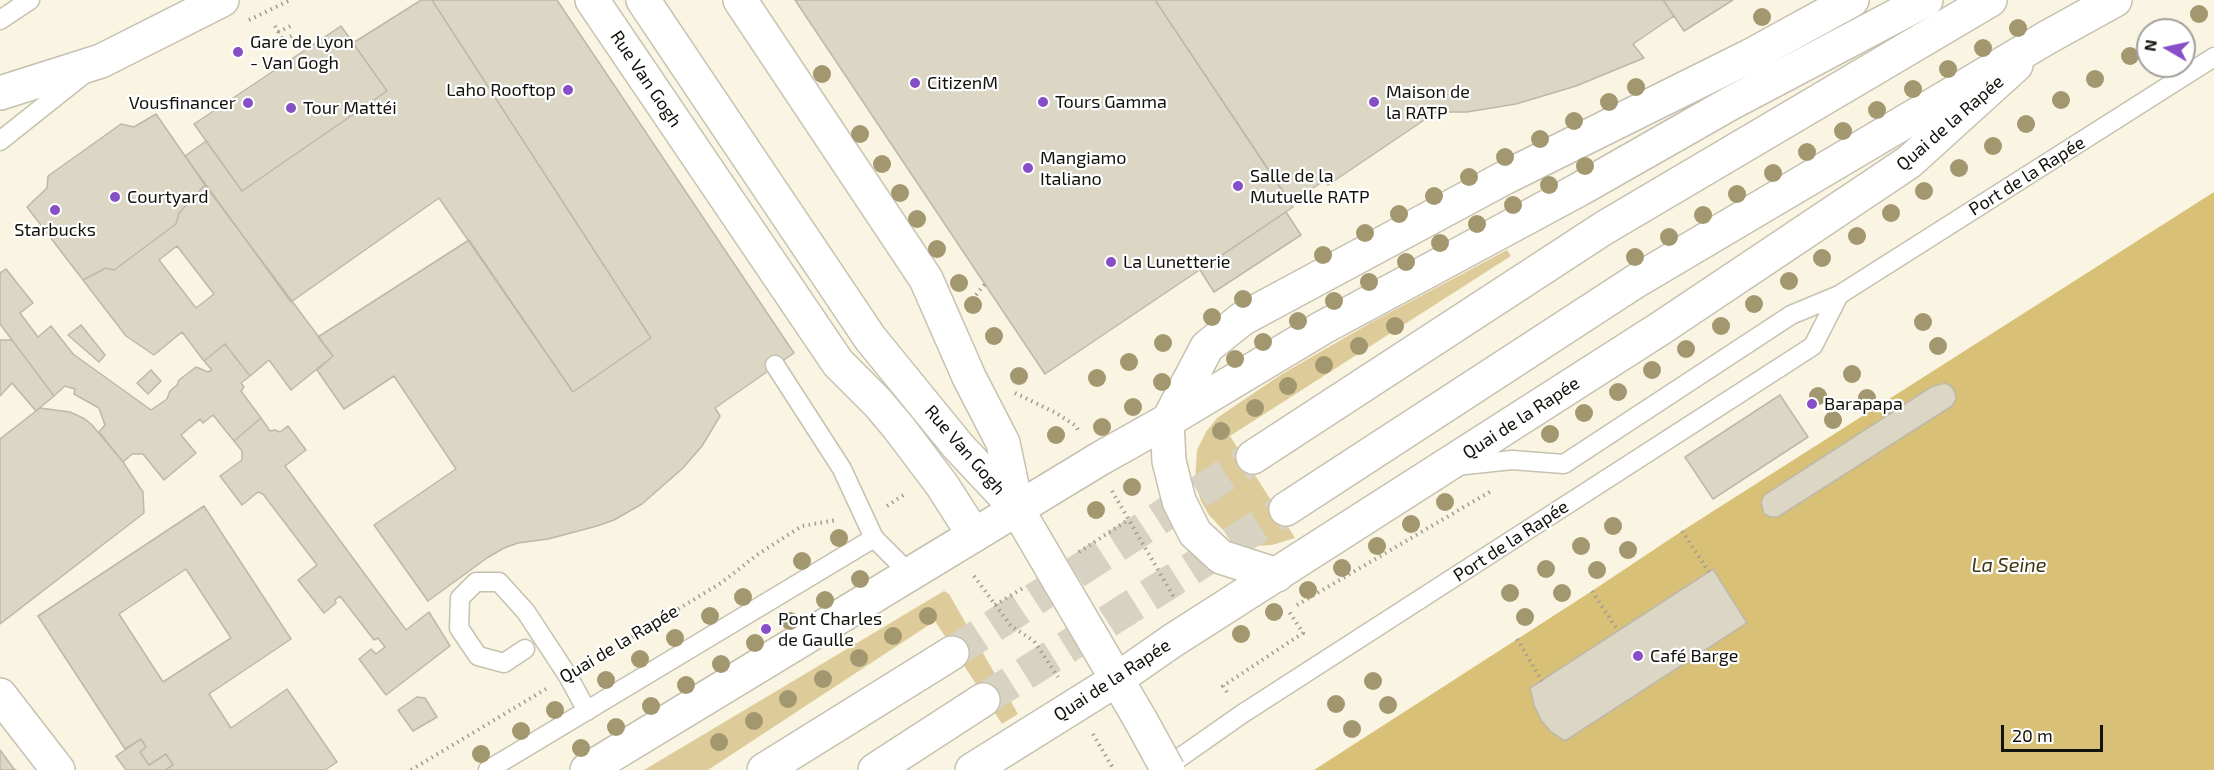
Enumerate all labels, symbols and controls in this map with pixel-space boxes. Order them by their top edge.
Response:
north arrow [2136,18,2196,78]
street label: Rue Van Gogh [606,27,686,131]
place label: Gare de Lyon - Van Gogh [250,31,354,74]
text: N [2139,38,2160,53]
marker: Gare de Lyon - Van Gogh [231,45,245,59]
street label: Quai de la Rapée [1892,71,2008,175]
place label: CitizenM [927,72,998,94]
marker: CitizenM [908,76,922,90]
place label: Laho Rooftop [446,79,556,101]
place label: Maison de la RATP [1386,81,1470,124]
marker: Laho Rooftop [561,83,575,97]
place label: Tours Gamma [1055,91,1167,113]
place label: Vousfinancer [129,92,236,114]
marker: Tours Gamma [1036,95,1050,109]
marker: Maison de la RATP [1367,95,1381,109]
marker: Vousfinancer [241,96,255,110]
place label: Tour Mattéi [303,97,397,119]
marker: Tour Mattéi [284,101,298,115]
street label: Port de la Rapée [1965,132,2089,220]
place label: Mangiamo Italiano [1040,147,1127,190]
marker: Mangiamo Italiano [1021,161,1035,175]
place label: Salle de la Mutuelle RATP [1250,165,1370,207]
marker: Salle de la Mutuelle RATP [1231,179,1245,193]
place label: Courtyard [127,186,208,208]
marker: Courtyard [108,190,122,204]
marker: Starbucks [48,203,62,217]
place label: Starbucks [14,219,96,241]
place label: La Lunetterie [1123,251,1231,273]
marker: La Lunetterie [1104,255,1118,269]
street label: Quai de la Rapée [1459,372,1583,464]
place label: Barapapa [1824,393,1903,415]
marker: Barapapa [1805,397,1819,411]
street label: Rue Van Gogh [920,401,1010,499]
street label: Port de la Rapée [1449,496,1573,586]
water label: La Seine [1971,553,2047,577]
street label: Quai de la Rapée [556,600,682,688]
place label: Pont Charles de Gaulle [778,608,882,650]
marker: Pont Charles de Gaulle [759,622,773,636]
street label: Quai de la Rapée [1050,634,1174,726]
place label: Café Barge [1650,645,1738,667]
marker: Café Barge [1631,649,1645,663]
scale bar [2004,713,2106,751]
text: 20 m [2012,724,2053,746]

